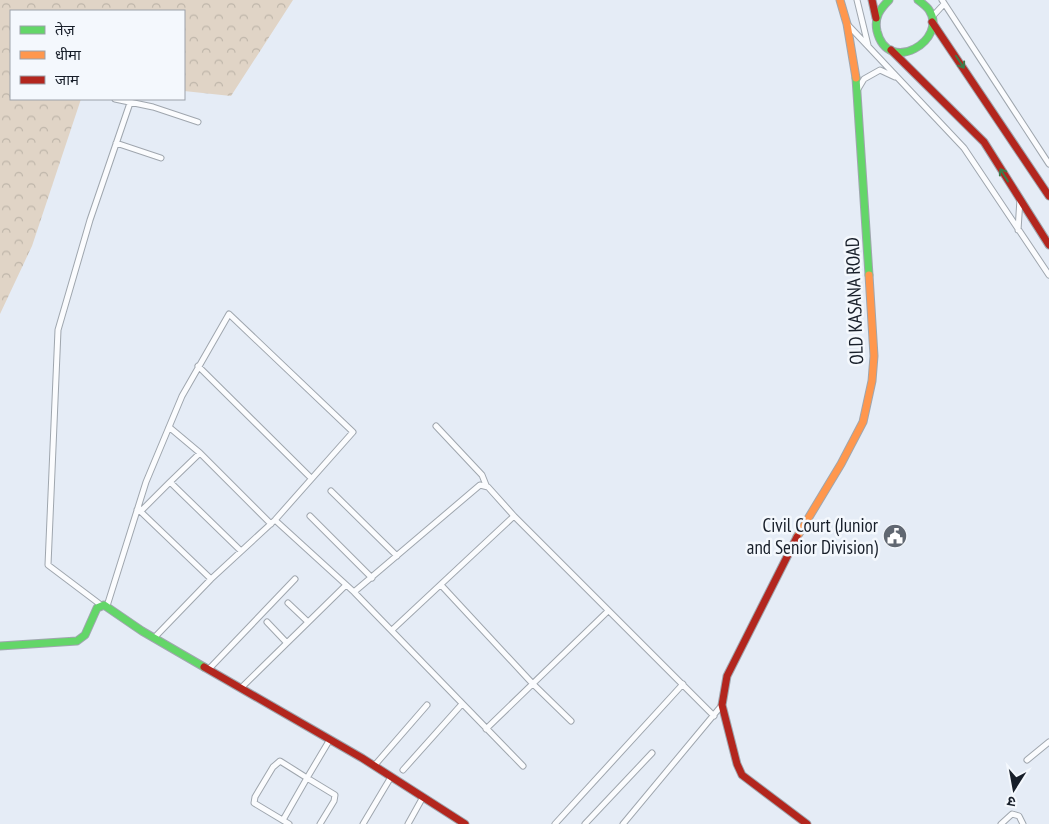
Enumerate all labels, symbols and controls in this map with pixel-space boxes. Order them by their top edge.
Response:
legend [10,10,185,100]
text: तेज़ [55,20,76,39]
text: धीमा [55,45,82,64]
one-way arrow [955,55,965,69]
text: जाम [55,70,80,89]
one-way arrow [999,168,1009,182]
street label: OLD KASANA ROAD [840,237,868,365]
place label: Civil Court (Junior and Senior Division) [747,513,879,559]
public building icon: Civil Court (Junior and Senior Division) [882,523,908,549]
north arrow [989,764,1039,814]
text: उ [1005,792,1017,811]

